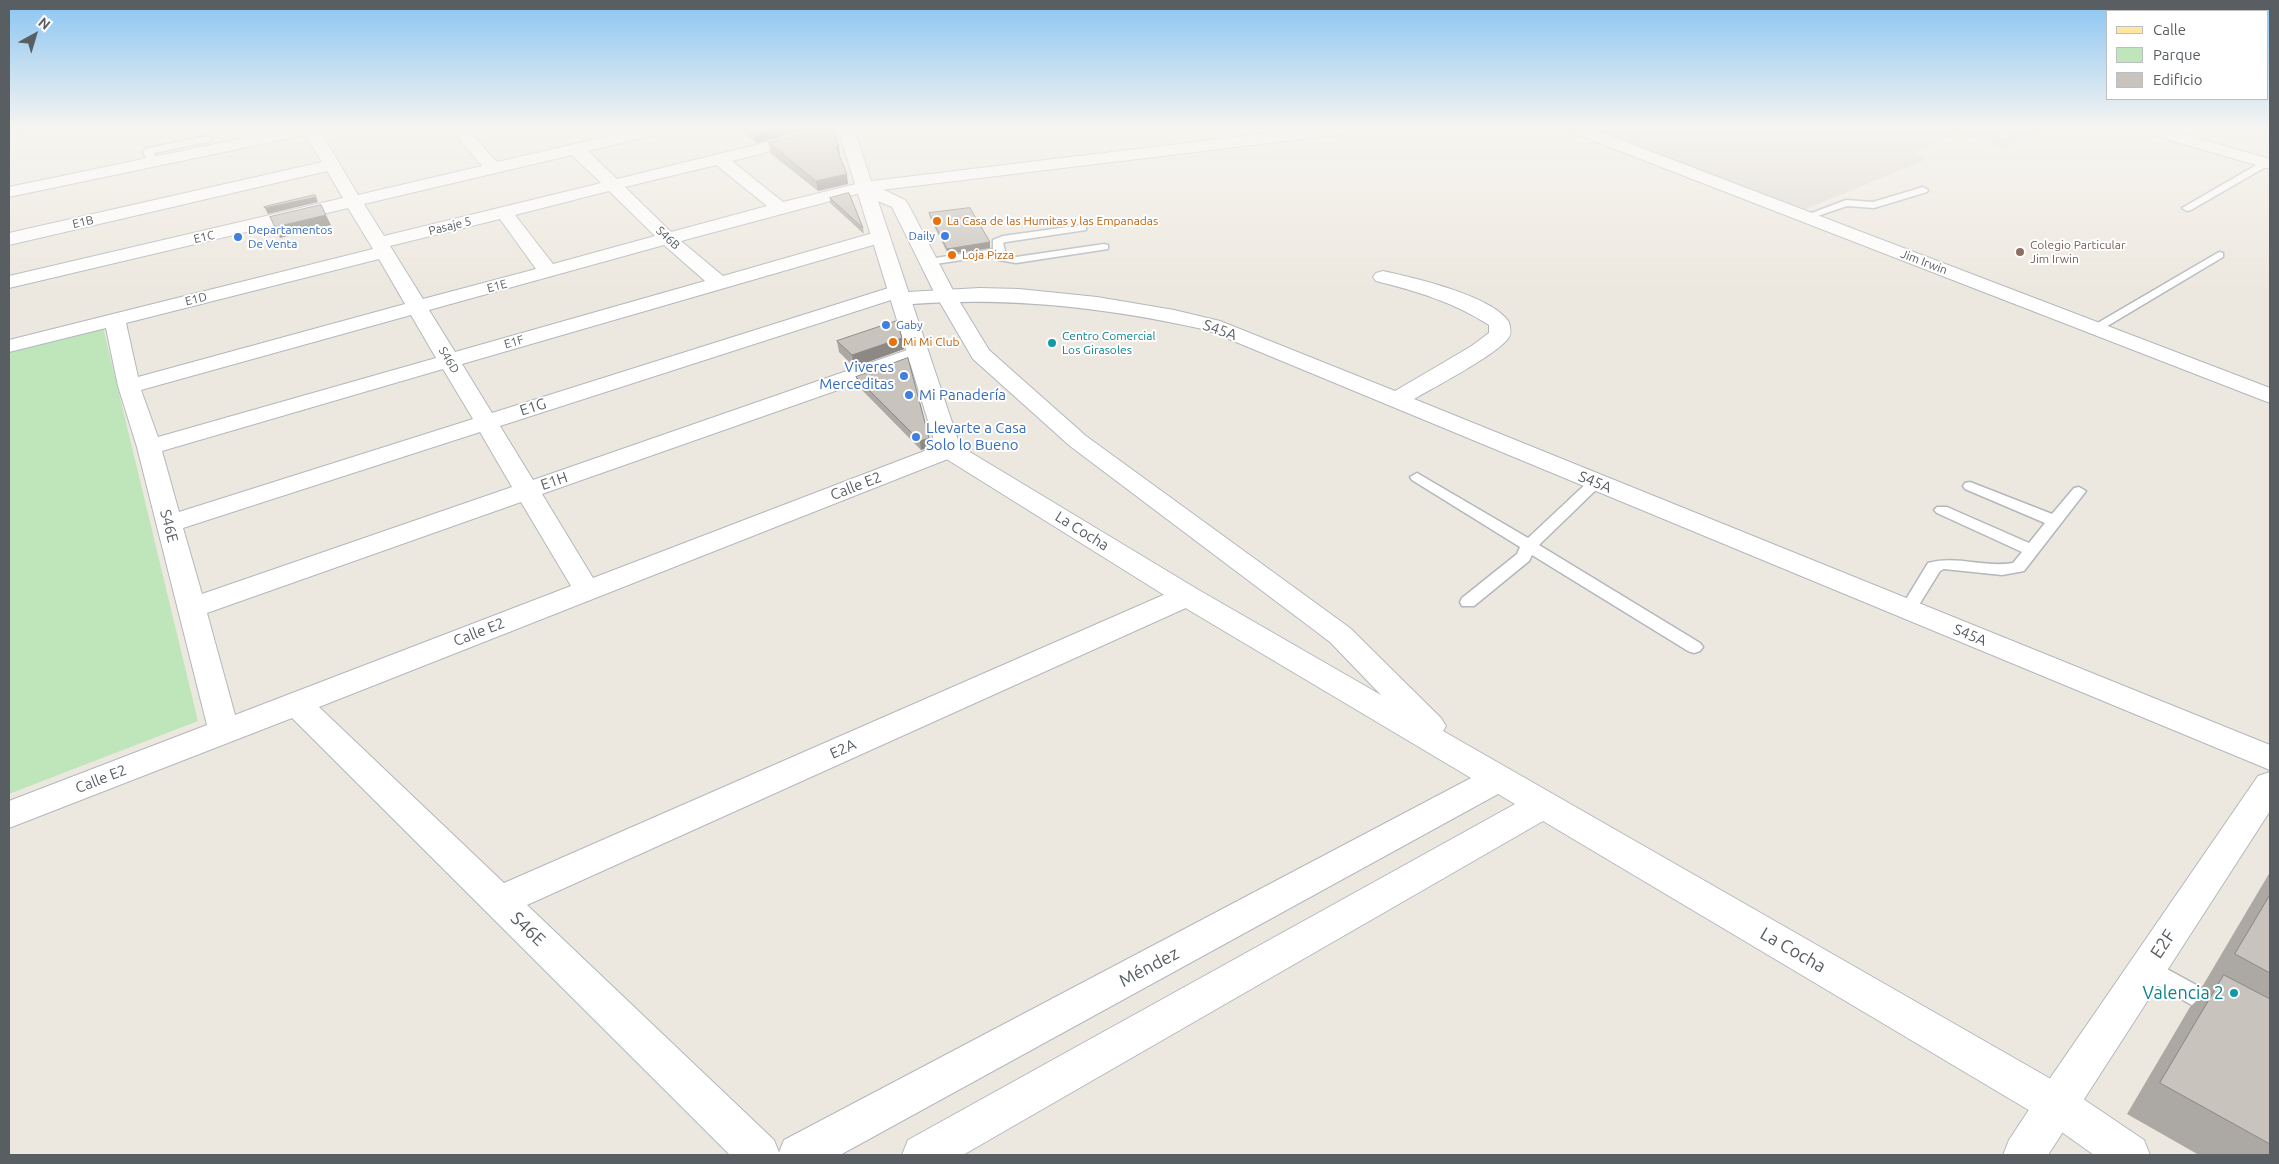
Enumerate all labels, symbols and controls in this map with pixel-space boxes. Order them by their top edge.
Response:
north arrow [10,10,60,60]
legend [2106,10,2269,100]
text: N [35,14,54,33]
text: Calle [2153,21,2186,38]
text: Parque [2153,46,2201,63]
text: Edificio [2153,71,2202,88]
street label: E1B [71,213,95,231]
street label: Pasaje 5 [427,214,473,238]
place label: La Casa de las Humitas y las Empanadas [947,214,1158,228]
marker: La Casa de las Humitas y las Empanadas [931,215,943,227]
place label: Departamentos De Venta [248,223,332,251]
street label: S46B [653,223,683,253]
street label: E1C [192,228,216,246]
place label: Daily [909,229,935,243]
marker: Daily [939,230,951,242]
marker: Departamentos De Venta [232,231,244,243]
place label: Colegio Particular Jim Irwin [2030,238,2125,266]
marker: Colegio Particular Jim Irwin [2014,246,2026,258]
street label: Jim Irwin [1899,247,1949,277]
place label: Loja Pizza [962,248,1014,262]
marker: Loja Pizza [946,249,958,261]
street label: E1E [485,276,509,296]
street label: E1D [184,289,208,309]
street label: S45A [1201,316,1239,344]
place label: Gaby [896,318,923,332]
marker: Gaby [880,319,892,331]
place label: Centro Comercial Los Girasoles [1062,329,1156,357]
street label: E1F [502,332,526,352]
place label: Mi Mi Club [903,335,960,349]
marker: Mi Mi Club [887,336,899,348]
marker: Centro Comercial Los Girasoles [1046,337,1058,349]
street label: S46D [436,344,462,376]
place label: Viveres Merceditas [819,358,894,393]
marker: Viveres Merceditas [898,370,910,382]
place label: Mi Panadería [919,386,1006,404]
marker: Mi Panadería [903,389,915,401]
street label: E1G [517,394,549,420]
place label: Llevarte a Casa Solo lo Bueno [926,419,1026,454]
marker: Llevarte a Casa Solo lo Bueno [910,431,922,443]
street label: S45A [1576,467,1614,497]
street label: E1H [538,468,570,494]
street label: Calle E2 [828,468,884,504]
street label: La Cocha [1052,507,1112,555]
street label: S46E [156,508,182,544]
street label: Calle E2 [451,614,507,650]
street label: S45A [1951,620,1989,650]
street label: E2A [827,735,859,763]
street label: Calle E2 [73,761,129,797]
street label: S46E [506,907,550,951]
street label: La Cocha [1756,923,1830,977]
street label: E2F [2146,926,2180,962]
street label: Méndez [1115,942,1183,992]
place label: Valencia 2 [2142,982,2224,1004]
marker: Valencia 2 [2228,987,2240,999]

